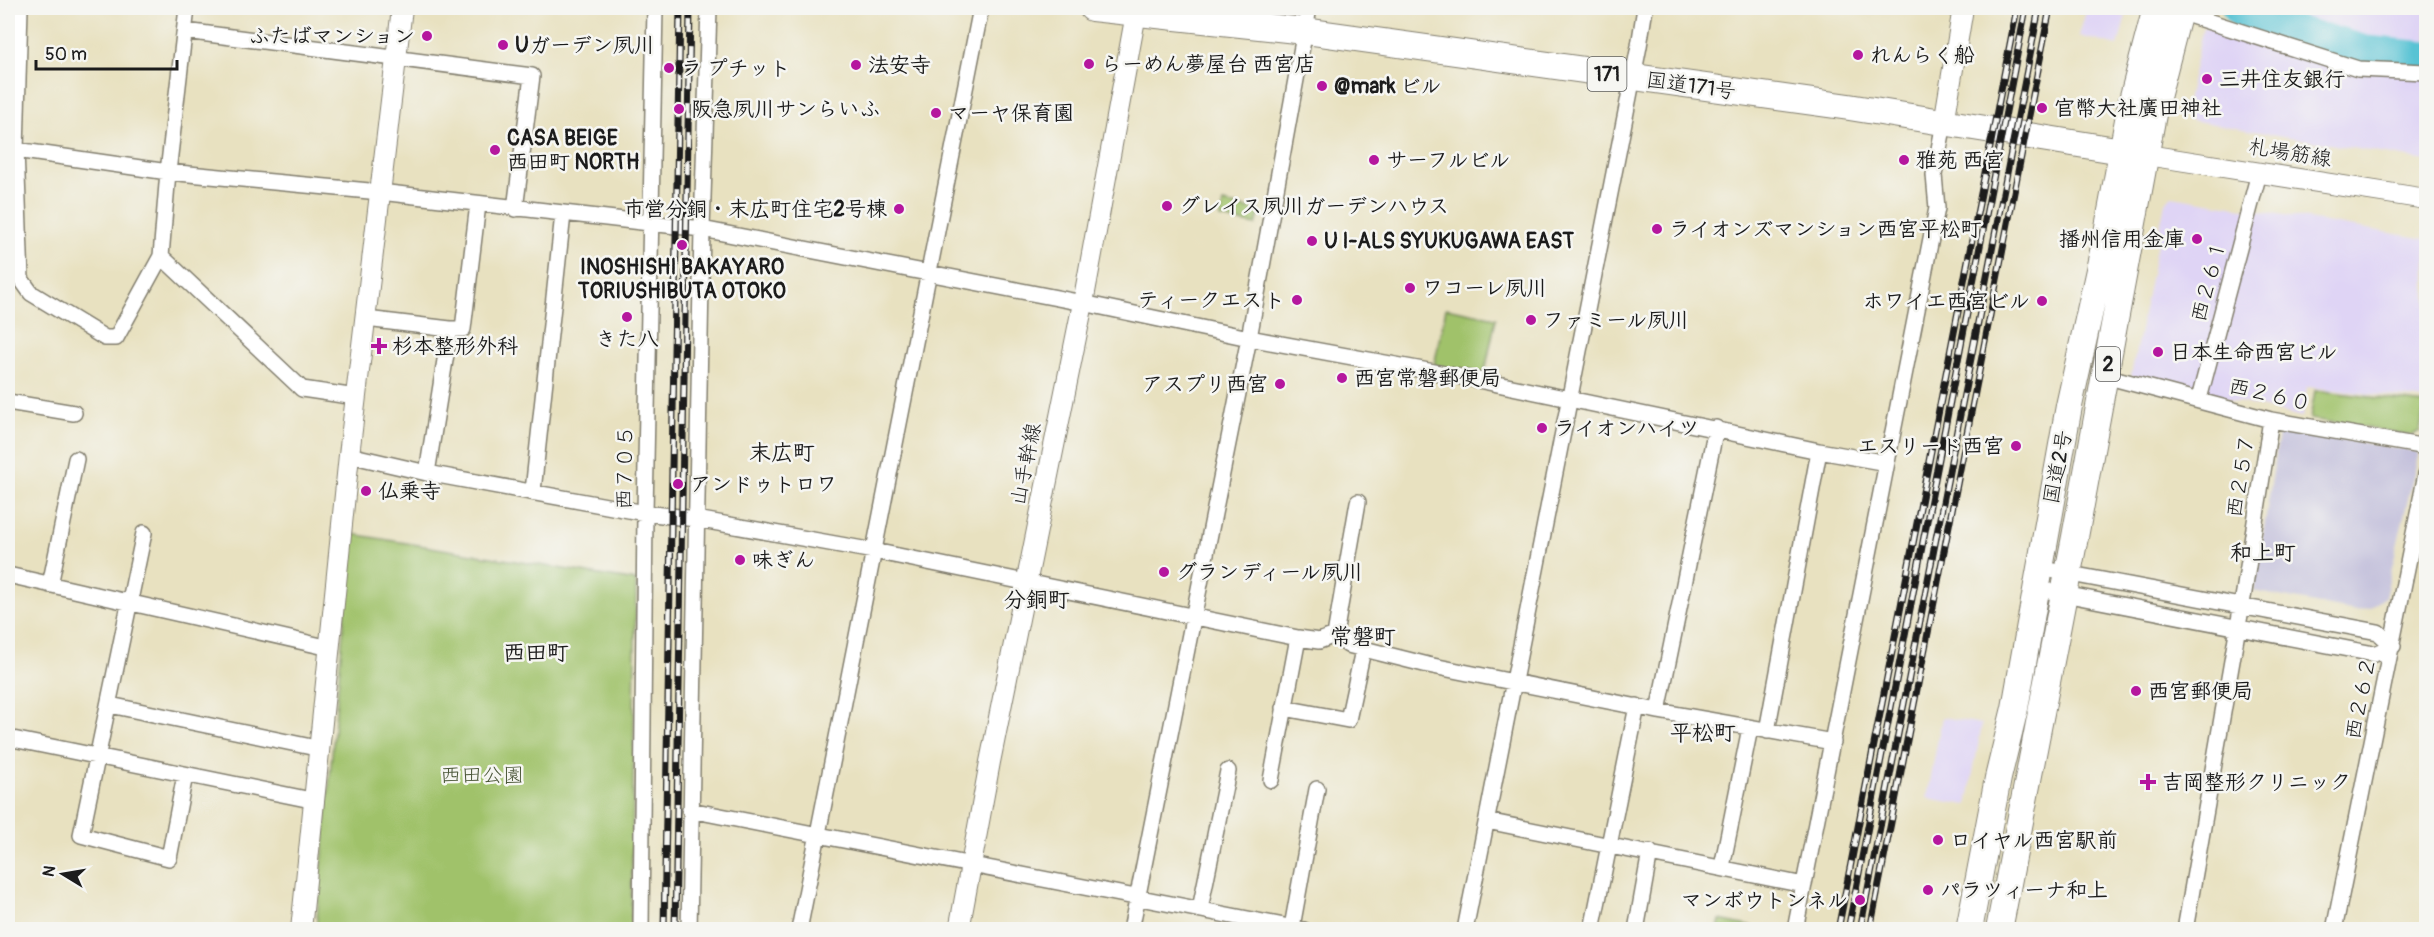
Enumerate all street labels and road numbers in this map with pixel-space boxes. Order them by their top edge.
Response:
road number: 171 [1588,57,1626,91]
street label: 国道171号 [1644,66,1738,106]
street label: 札場筋線 [2246,133,2334,173]
street label: 西２６１ [2185,237,2233,325]
road number: 2 [2096,347,2120,381]
street label: 西２６０ [2226,372,2314,418]
street label: 山手幹線 [1005,420,1047,508]
street label: 西７０５ [611,426,639,510]
street label: 国道2号 [2038,428,2078,506]
street label: 西２５７ [2221,432,2261,520]
street label: 西２６２ [2340,654,2382,742]

